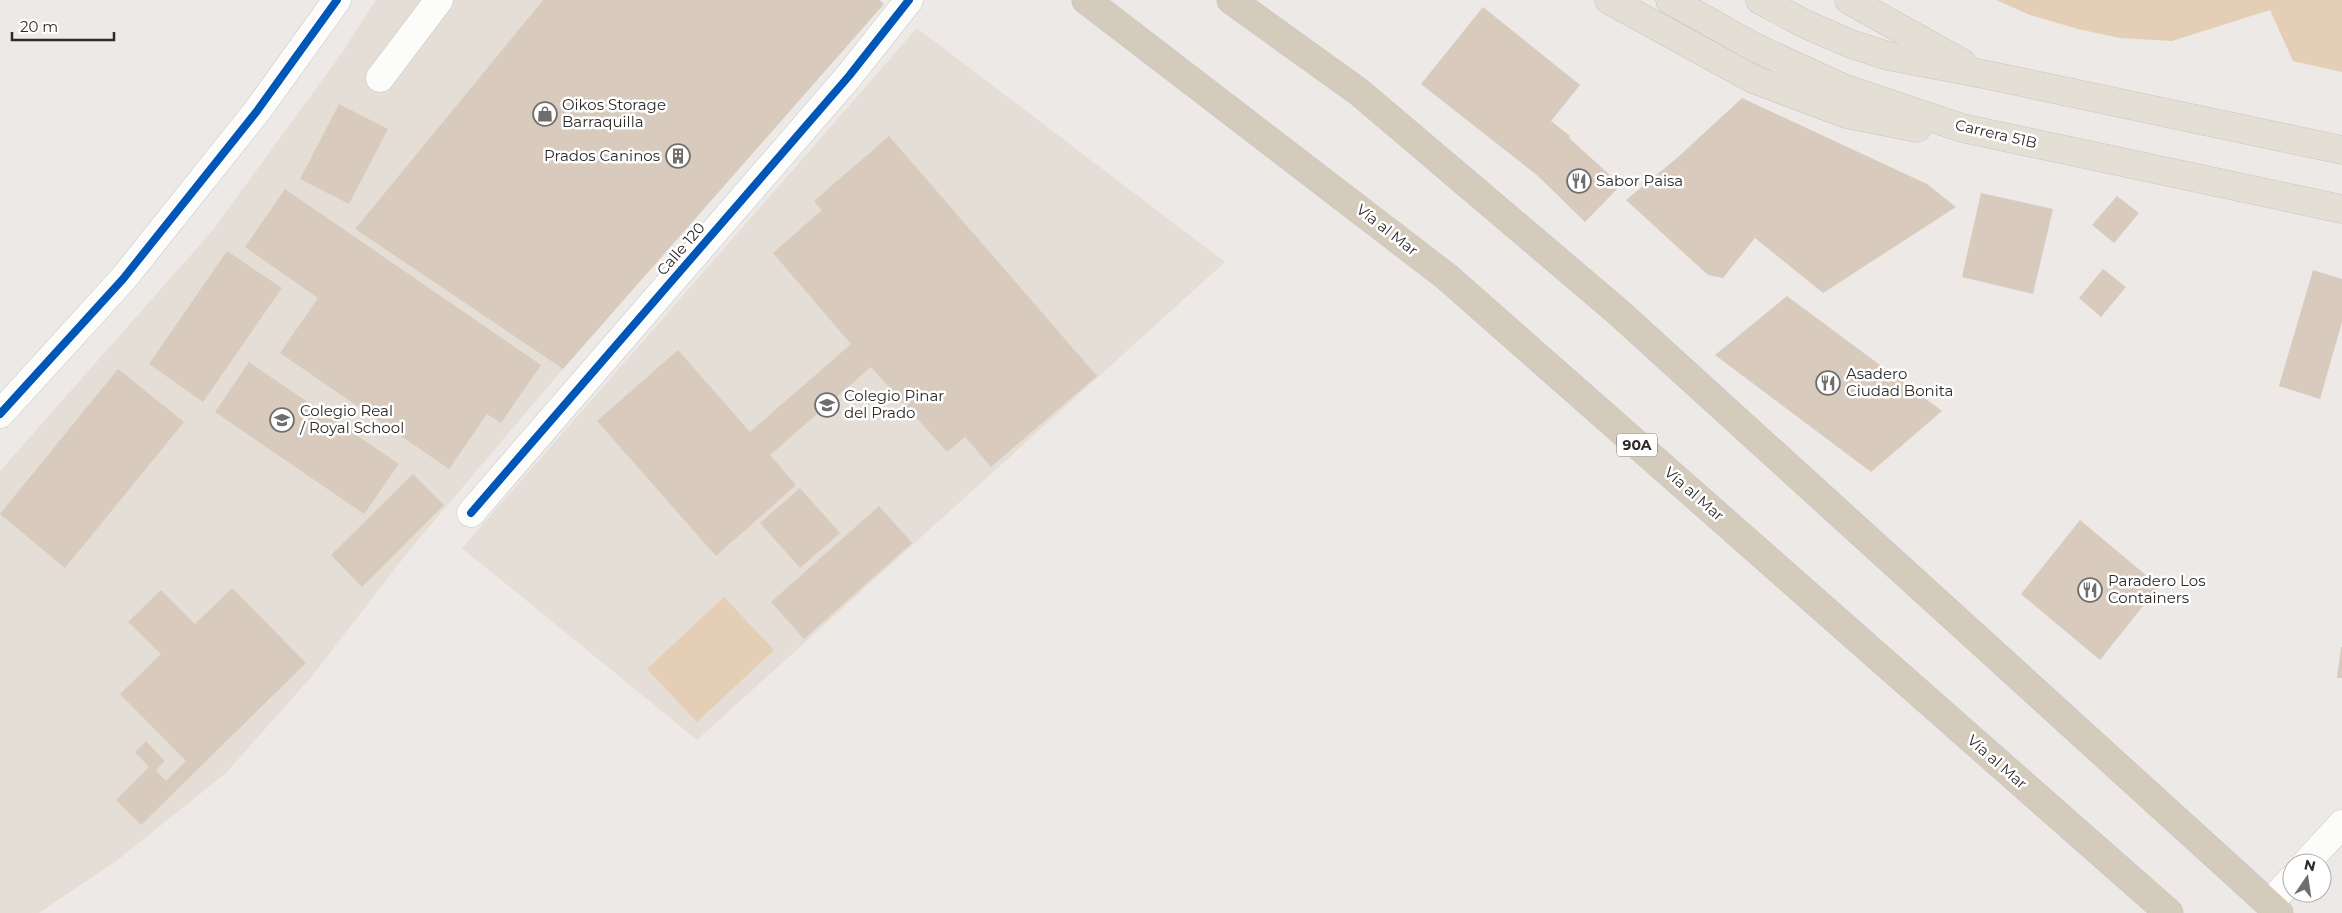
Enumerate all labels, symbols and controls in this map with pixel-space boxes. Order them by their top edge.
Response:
scale bar [12,10,115,42]
text: 20 m [20,17,58,36]
place label: Oikos Storage Barraquilla [562,95,666,131]
shop icon: Oikos Storage Barraquilla [532,101,558,127]
street label: Carrera 51B [1953,115,2039,152]
building icon: Prados Caninos [665,143,691,169]
place label: Prados Caninos [544,146,660,165]
restaurant icon: Sabor Paisa [1566,168,1592,194]
place label: Sabor Paisa [1596,171,1683,190]
street label: Vía al Mar [1353,200,1422,260]
street label: Calle 120 [652,218,709,279]
place label: Asadero Ciudad Bonita [1846,364,1953,400]
restaurant icon: Asadero Ciudad Bonita [1815,370,1841,396]
place label: Colegio Pinar del Prado [844,386,944,422]
school or university icon: Colegio Pinar del Prado [814,392,840,418]
place label: Colegio Real / Royal School [299,401,404,437]
school or university icon: Colegio Real / Royal School [269,407,295,433]
road number: 90A [1617,434,1657,456]
street label: Vía al Mar [1661,462,1728,525]
place label: Paradero Los Containers [2108,571,2205,607]
restaurant icon: Paradero Los Containers [2077,577,2103,603]
street label: Vía al Mar [1964,730,2031,793]
north arrow [2282,853,2332,903]
text: N [2302,855,2317,875]

